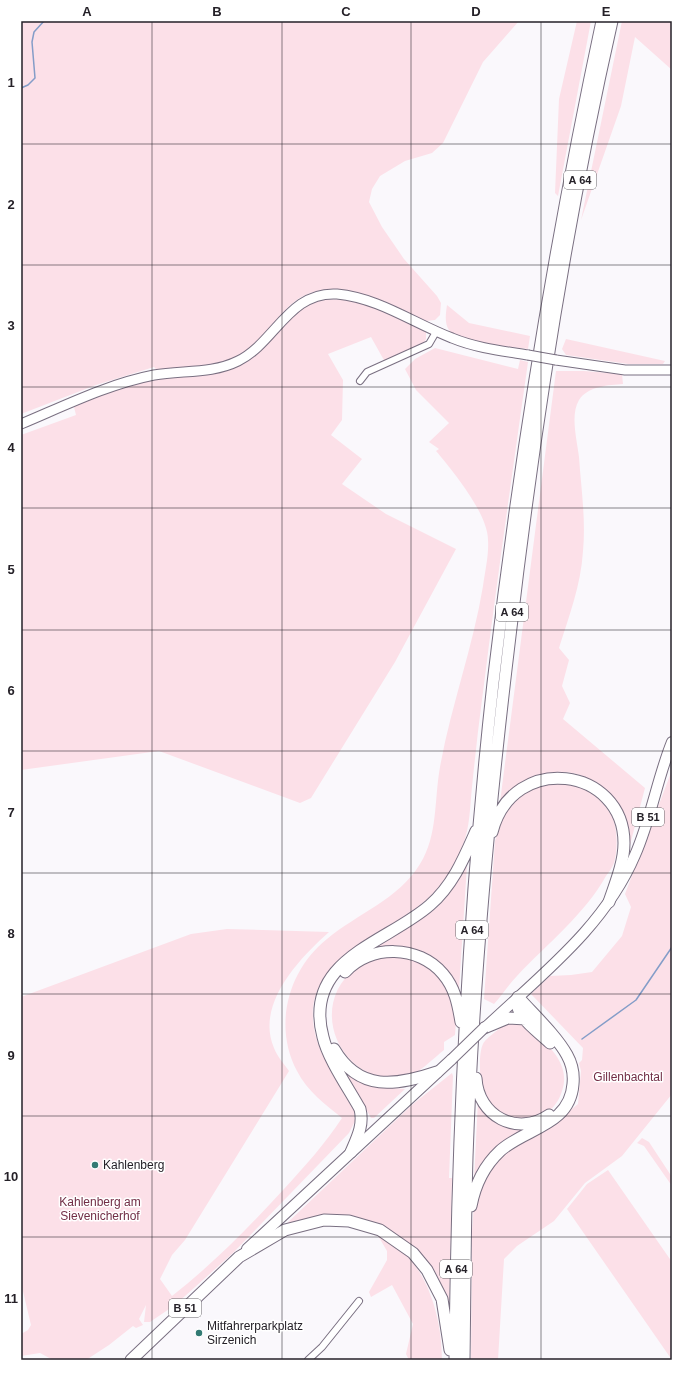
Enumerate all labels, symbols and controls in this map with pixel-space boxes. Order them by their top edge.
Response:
text: A [82,4,92,19]
text: B [212,4,222,19]
text: C [341,4,351,19]
text: D [471,4,481,19]
text: E [602,4,611,19]
text: 1 [7,75,15,90]
road number: A 64 [564,171,596,189]
text: 2 [7,197,15,212]
text: 3 [7,318,15,333]
text: 4 [7,440,15,455]
text: 5 [7,562,15,577]
road number: A 64 [496,603,528,621]
text: 6 [7,683,15,698]
text: 7 [7,805,15,820]
road number: B 51 [632,808,664,826]
road number: A 64 [456,921,488,939]
text: 8 [7,926,15,941]
text: 9 [7,1048,15,1063]
park label: Gillenbachtal [593,1070,663,1084]
place label: Kahlenberg [103,1158,164,1172]
marker: Kahlenberg [90,1160,100,1170]
text: 10 [4,1169,18,1184]
park label: Kahlenberg am Sievenicherhof [59,1195,141,1223]
road number: A 64 [440,1260,472,1278]
text: 11 [4,1291,18,1306]
road number: B 51 [169,1299,201,1317]
place label: Mitfahrerparkplatz Sirzenich [207,1319,303,1347]
marker: Mitfahrerparkplatz Sirzenich [194,1328,204,1338]

